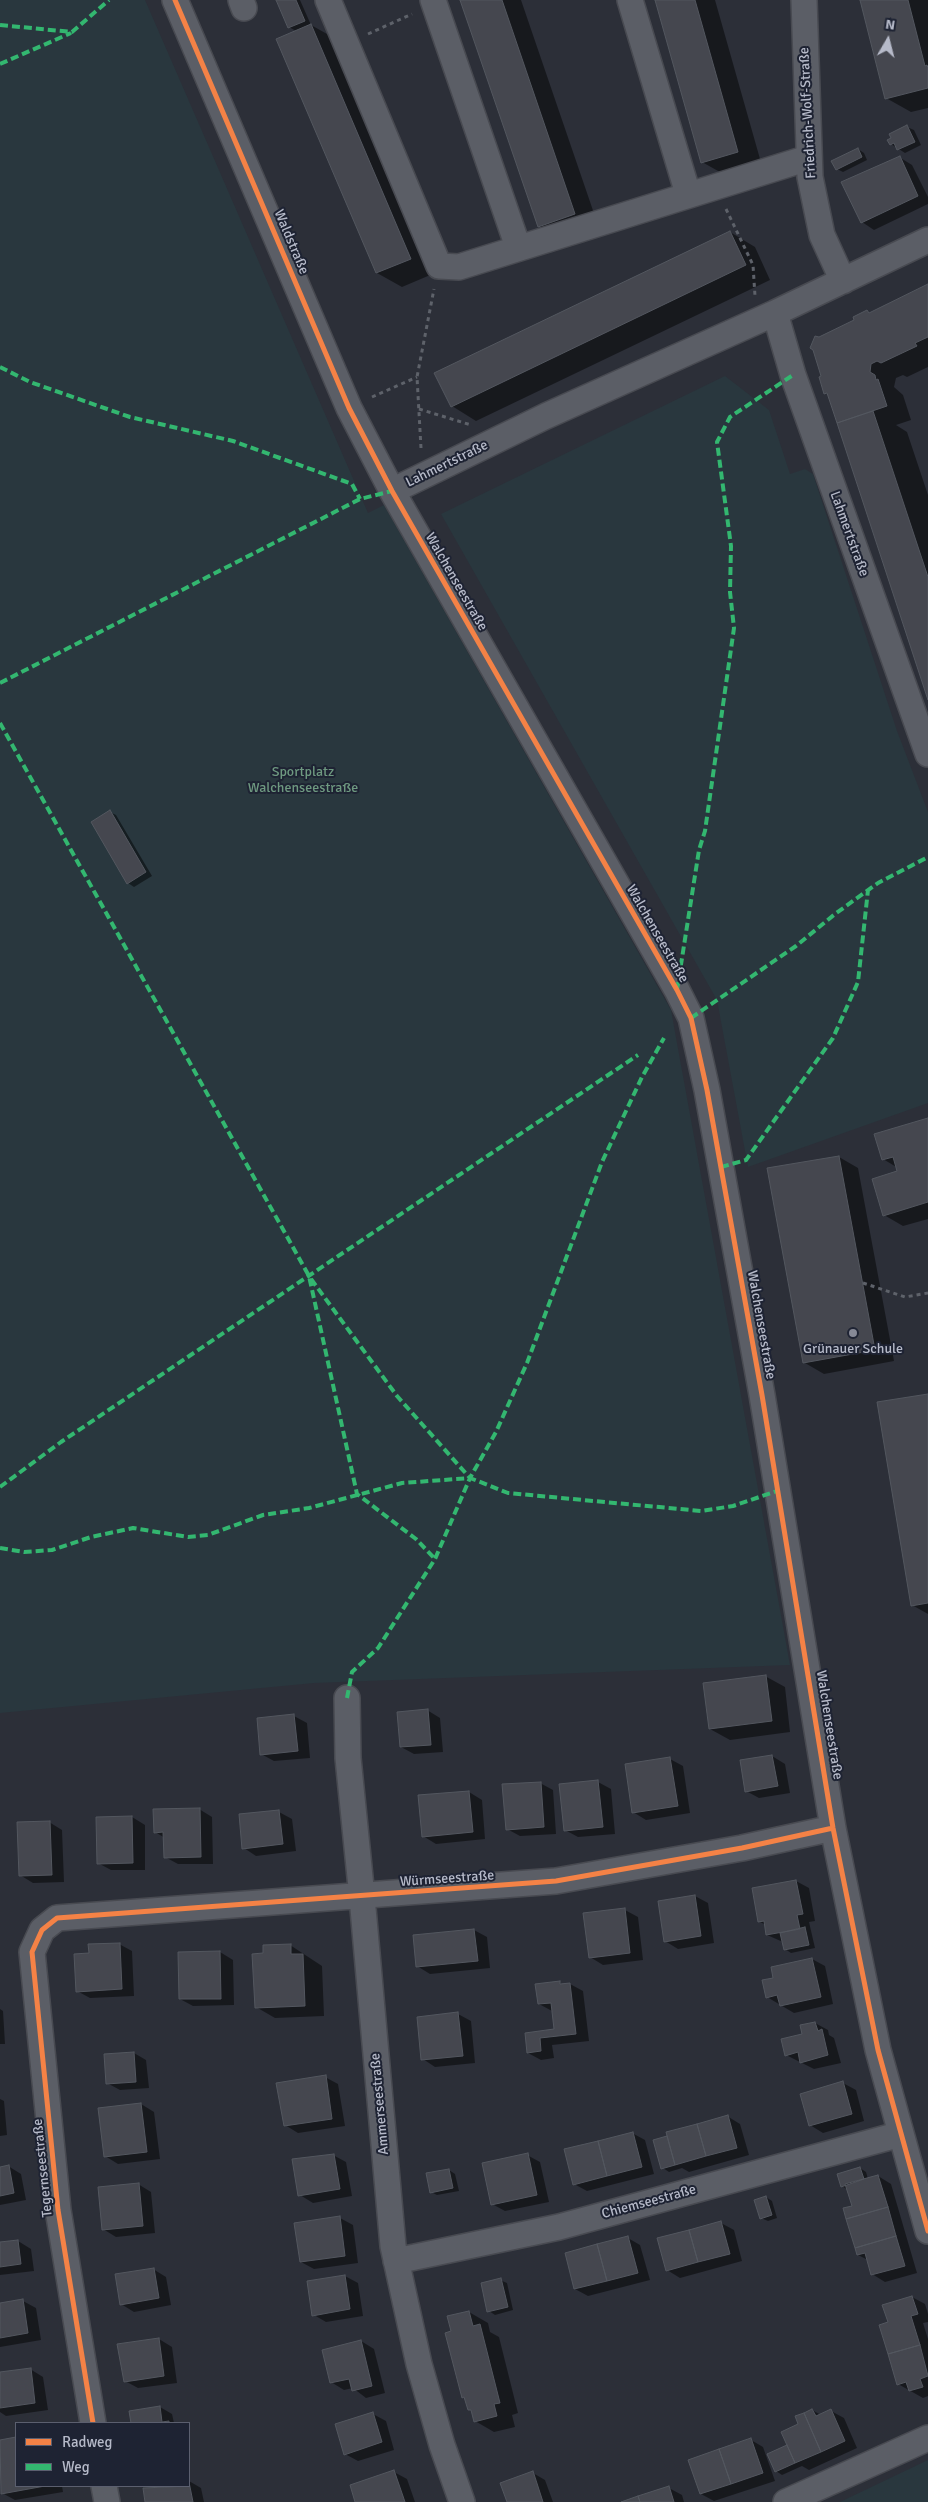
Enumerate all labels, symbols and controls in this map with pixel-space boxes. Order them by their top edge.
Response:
north arrow [863,15,913,65]
text: N [884,16,896,34]
street label: Friedrich-Wolf-Straße [796,47,820,179]
street label: Waldstraße [270,207,312,277]
street label: Lahmertstraße [403,437,491,491]
street label: Lahmertstraße [826,489,872,579]
street label: Walchenseestraße [421,530,491,634]
park label: Sportplatz Walchenseestraße [248,764,358,796]
street label: Walchenseestraße [622,882,692,986]
street label: Walchenseestraße [743,1269,779,1381]
marker: Grünauer Schule [847,1327,859,1339]
place label: Grünauer Schule [803,1341,903,1357]
street label: Walchenseestraße [812,1669,846,1781]
street label: Würmseestraße [399,1867,495,1891]
street label: Ammerseestraße [367,2052,393,2156]
street label: Tegernseestraße [29,2118,57,2218]
street label: Chiemseestraße [600,2181,698,2223]
legend [15,2422,190,2487]
text: Radweg [62,2433,112,2451]
text: Weg [62,2458,90,2476]

